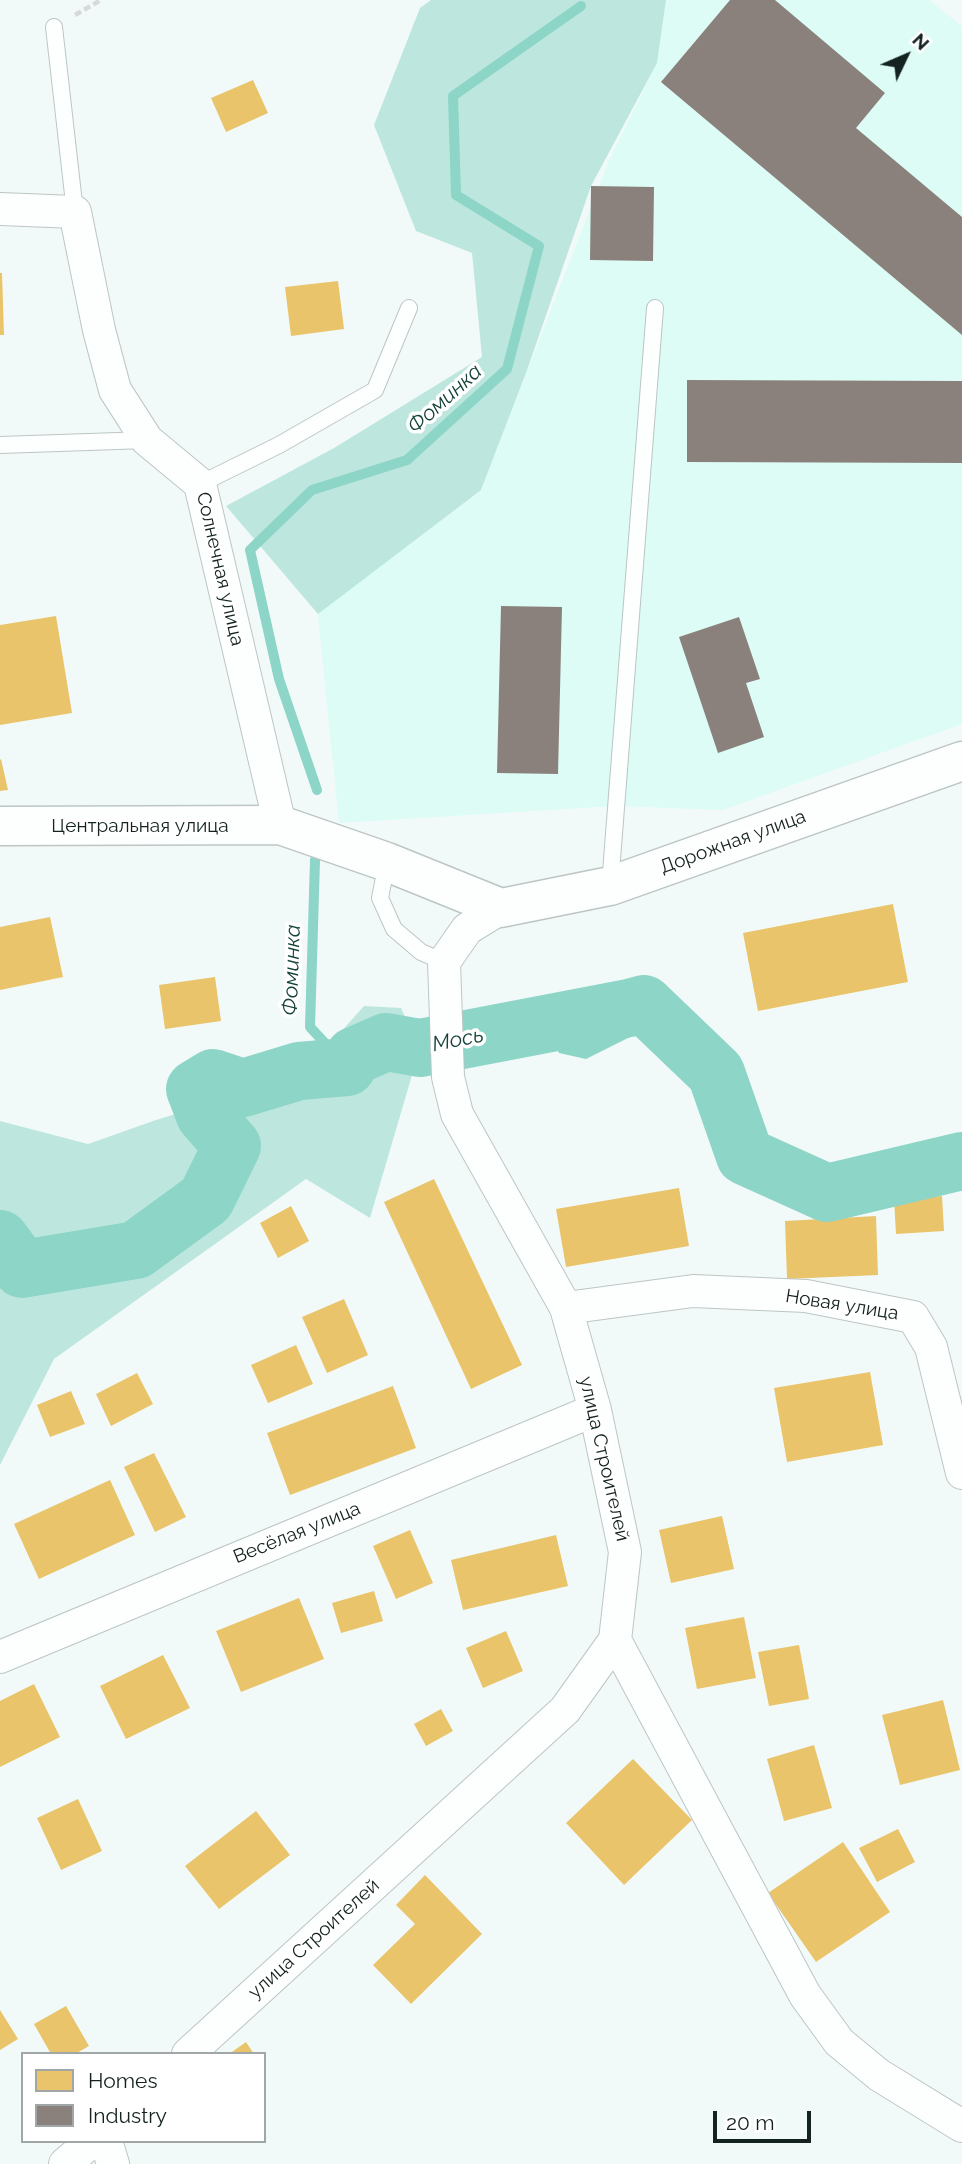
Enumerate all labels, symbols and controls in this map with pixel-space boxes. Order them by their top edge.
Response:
north arrow [871,21,941,91]
text: N [908,29,934,54]
water label: Фоминка [403,359,487,439]
street label: Солнечная улица [191,490,249,648]
street label: Дорожная улица [657,805,809,879]
street label: Центральная улица [51,815,229,837]
water label: Фоминка [278,924,306,1016]
water label: Мось [430,1023,486,1057]
street label: Новая улица [784,1285,900,1325]
street label: улица Строителей [574,1374,634,1544]
street label: Весёлая улица [230,1497,364,1569]
street label: улица Строителей [244,1874,384,2004]
legend [21,2052,266,2143]
text: Homes [88,2068,158,2093]
scale bar [717,2098,815,2142]
text: Industry [88,2103,167,2128]
text: 20 m [726,2110,774,2135]

